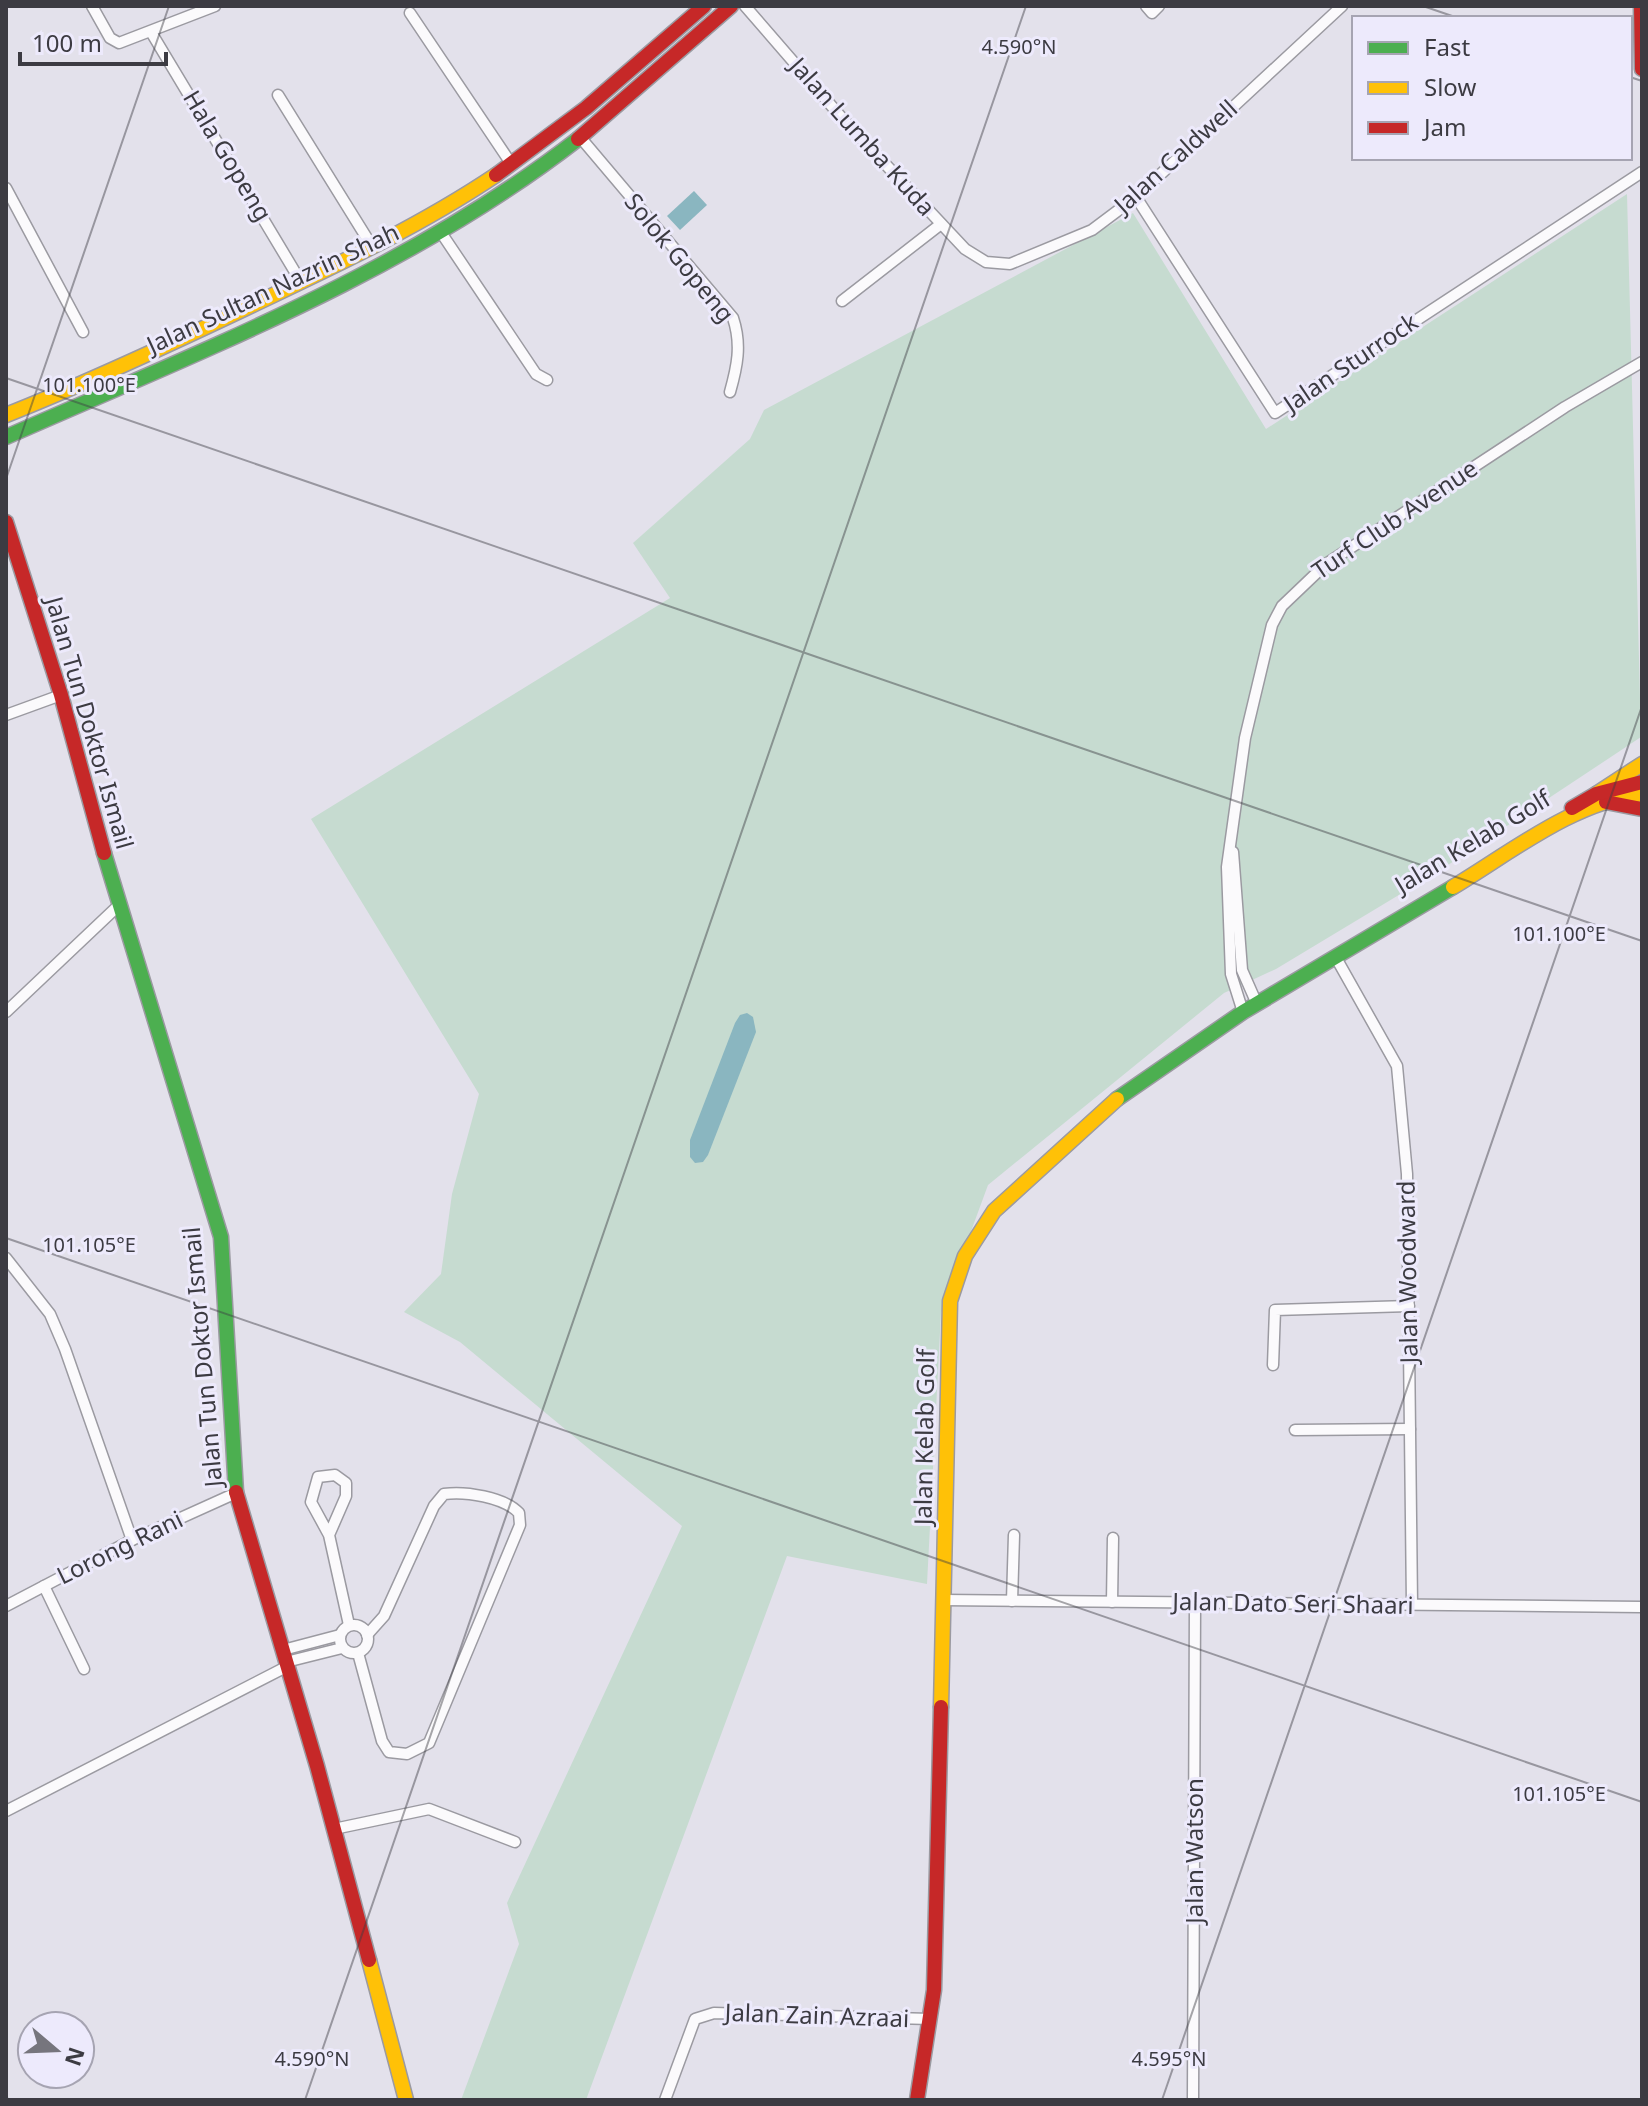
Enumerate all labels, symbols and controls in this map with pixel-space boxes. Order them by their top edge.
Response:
scale bar [20,16,166,66]
legend [1352,16,1632,160]
text: 100 m [32,26,102,59]
text: Fast [1424,30,1470,63]
text: 4.590°N [982,33,1056,60]
street label: Jalan Lumba Kuda [782,48,943,222]
text: Slow [1424,70,1476,103]
street label: Hala Gopeng [176,84,280,227]
street label: Jalan Caldwell [1105,92,1244,221]
text: Jam [1422,110,1466,143]
street label: Solok Gopeng [618,186,742,329]
street label: Jalan Sultan Nazrin Shah [139,215,404,361]
street label: Jalan Sturrock [1275,304,1424,420]
text: 101.100°E [42,371,136,398]
street label: Turf Club Avenue [1305,451,1483,586]
street label: Jalan Tun Doktor Ismail [38,591,142,853]
street label: Jalan Kelab Golf [1386,780,1558,901]
text: 101.100°E [1512,920,1606,947]
street label: Jalan Woodward [1388,1180,1425,1366]
street label: Jalan Tun Doktor Ismail [174,1226,229,1491]
text: 101.105°E [42,1231,136,1258]
street label: Jalan Kelab Golf [905,1347,942,1527]
street label: Lorong Rani [51,1502,188,1591]
street label: Jalan Dato Seri Shaari [1170,1584,1414,1621]
street label: Jalan Watson [1177,1778,1210,1926]
text: 101.105°E [1512,1780,1606,1807]
street label: Jalan Zain Azraai [722,1995,910,2034]
north arrow [16,2010,96,2090]
text: N [59,2043,93,2070]
text: 4.590°N [275,2045,349,2072]
text: 4.595°N [1132,2045,1206,2072]

